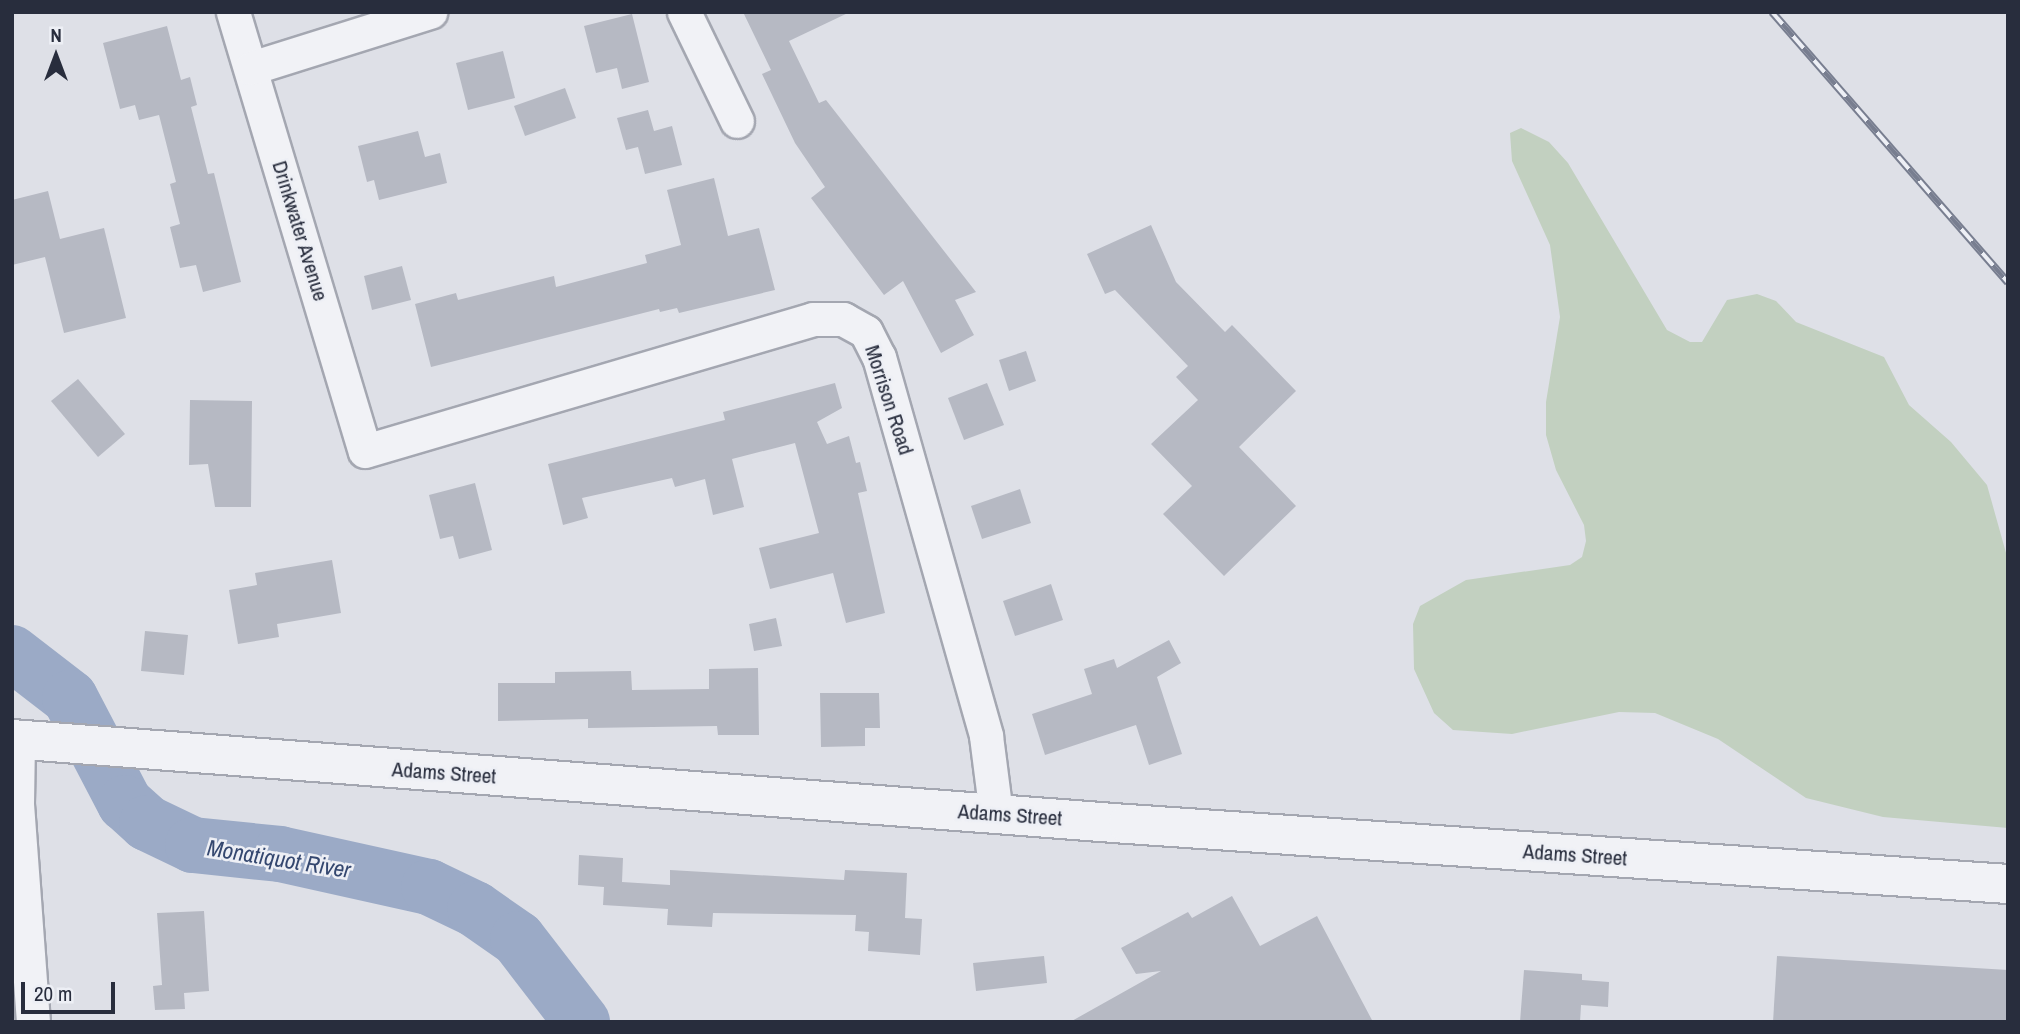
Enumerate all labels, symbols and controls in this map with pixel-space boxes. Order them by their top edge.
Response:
north arrow [21,21,91,91]
text: N [50,22,62,48]
street label: Drinkwater Avenue [267,157,333,305]
street label: Morrison Road [859,342,919,458]
street label: Adams Street [391,757,497,789]
street label: Adams Street [957,799,1063,831]
water label: Monatiquot River [205,834,353,884]
street label: Adams Street [1522,839,1628,871]
scale bar [24,968,119,1012]
text: 20 m [34,979,72,1008]

